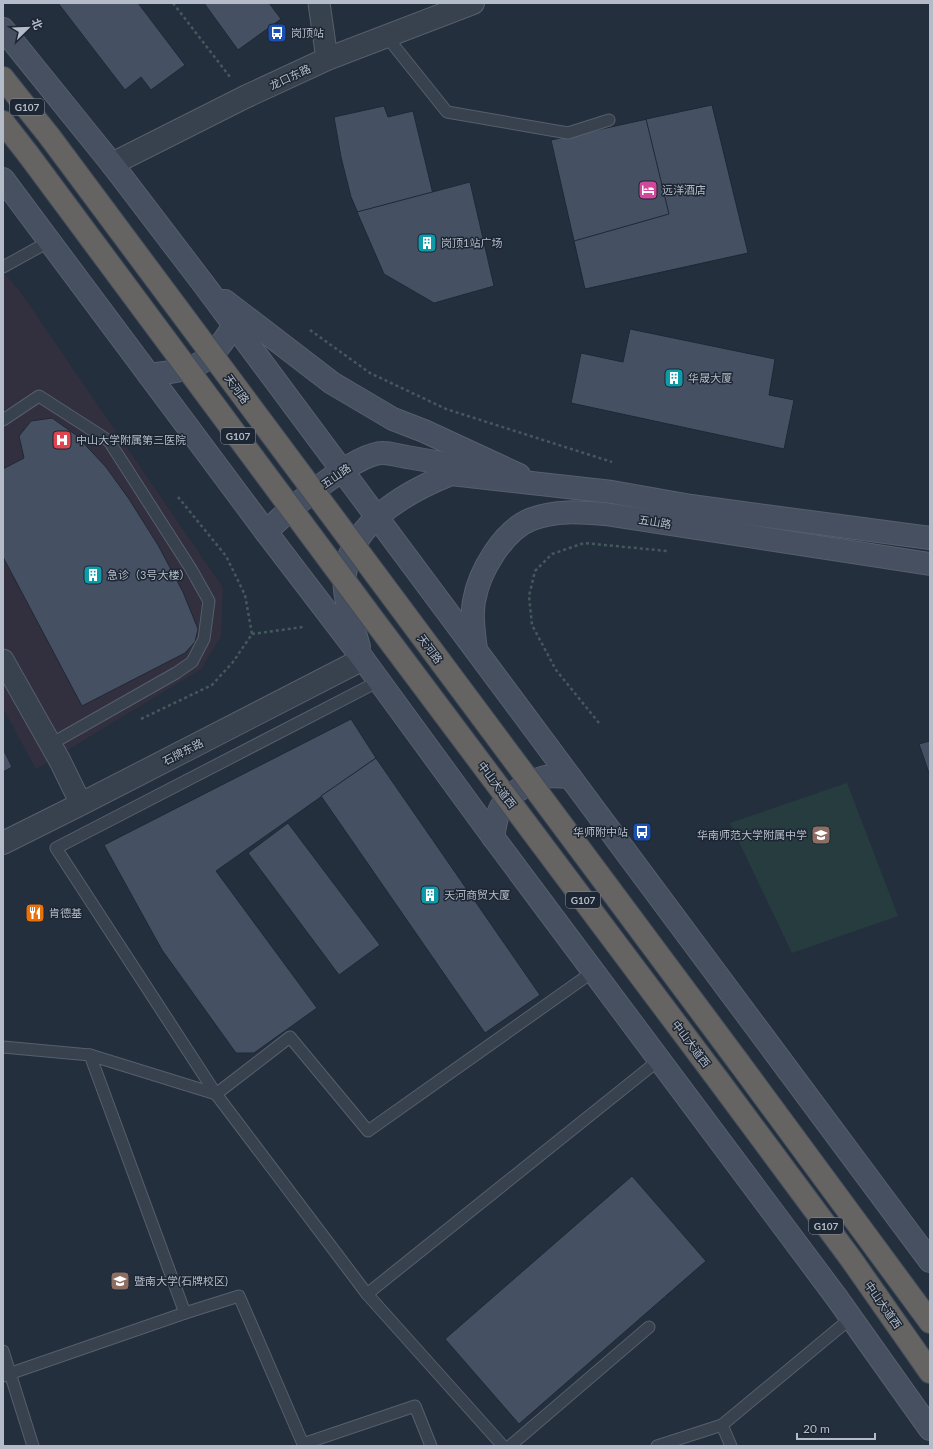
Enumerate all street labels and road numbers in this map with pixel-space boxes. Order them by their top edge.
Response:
street label: 龙口东路 [267,61,312,92]
road number: G107 [10,99,44,115]
street label: 天河路 [222,372,252,406]
road number: G107 [221,428,255,444]
street label: 五山路 [318,461,353,490]
street label: 五山路 [638,513,672,531]
street label: 天河路 [415,632,446,666]
street label: 石牌东路 [160,736,205,767]
street label: 中山大道西 [476,759,519,811]
road number: G107 [566,892,600,908]
street label: 中山大道西 [670,1018,713,1070]
road number: G107 [809,1218,843,1234]
street label: 中山大道西 [862,1278,905,1331]

